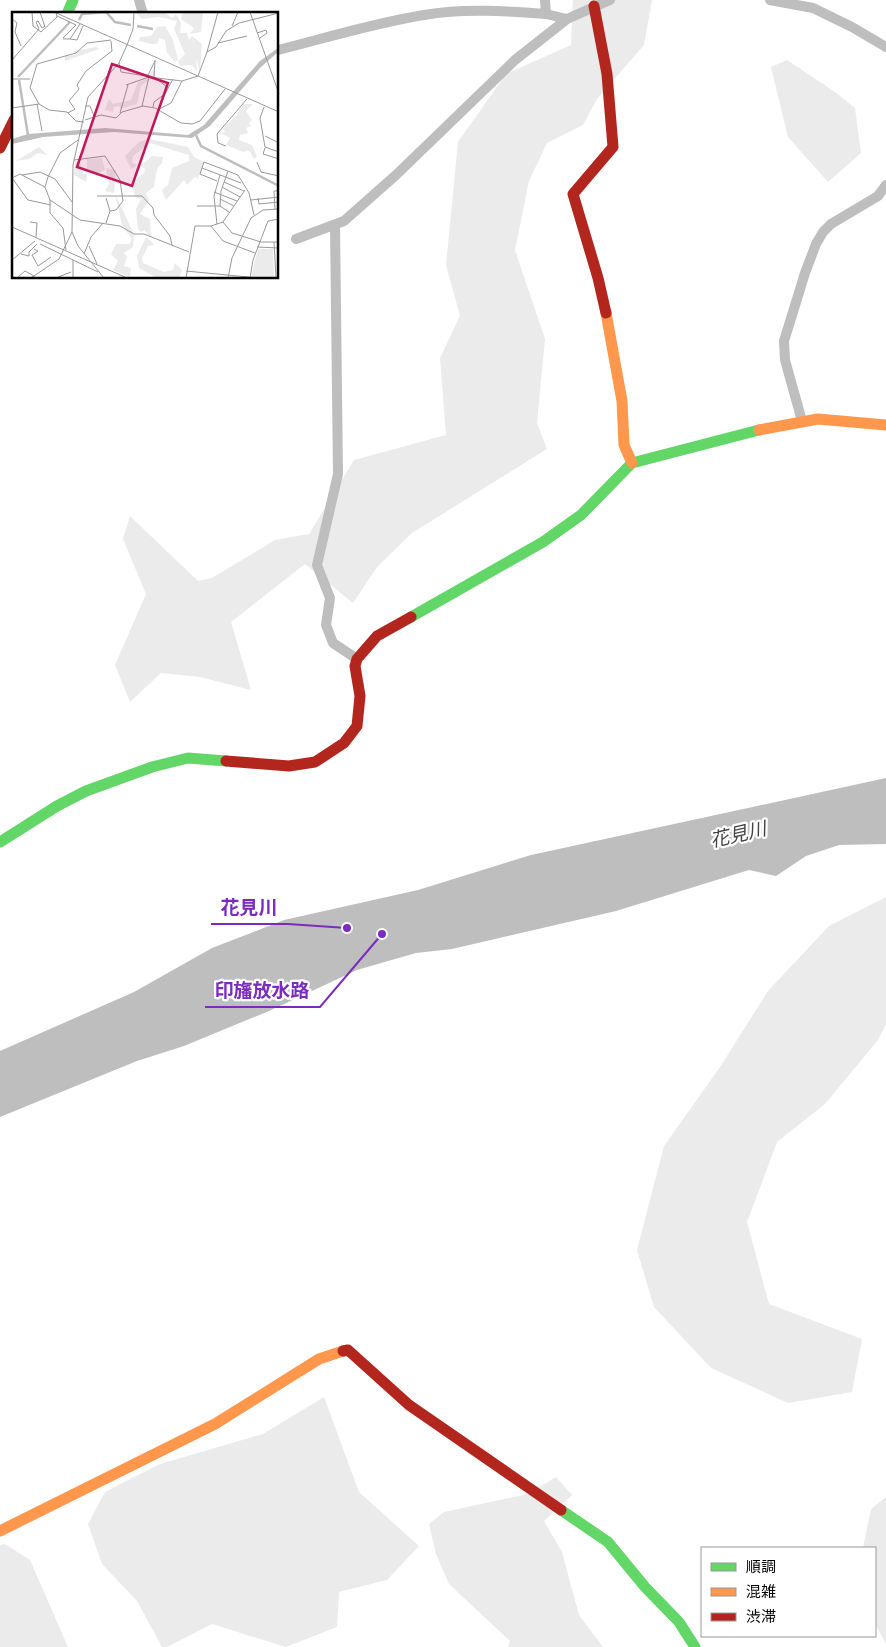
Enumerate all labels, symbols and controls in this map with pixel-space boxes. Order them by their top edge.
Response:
inset map [12,12,279,279]
water label: 花見川 [708,815,770,852]
callout: 花見川 [211,890,288,924]
text: 花見川 [220,895,278,919]
callout: 印旛放水路 [205,973,320,1007]
text: 印旛放水路 [214,978,310,1002]
legend [701,1547,876,1637]
text: 順調 [746,1557,776,1576]
text: 混雑 [746,1582,776,1601]
text: 渋滞 [746,1607,776,1626]

